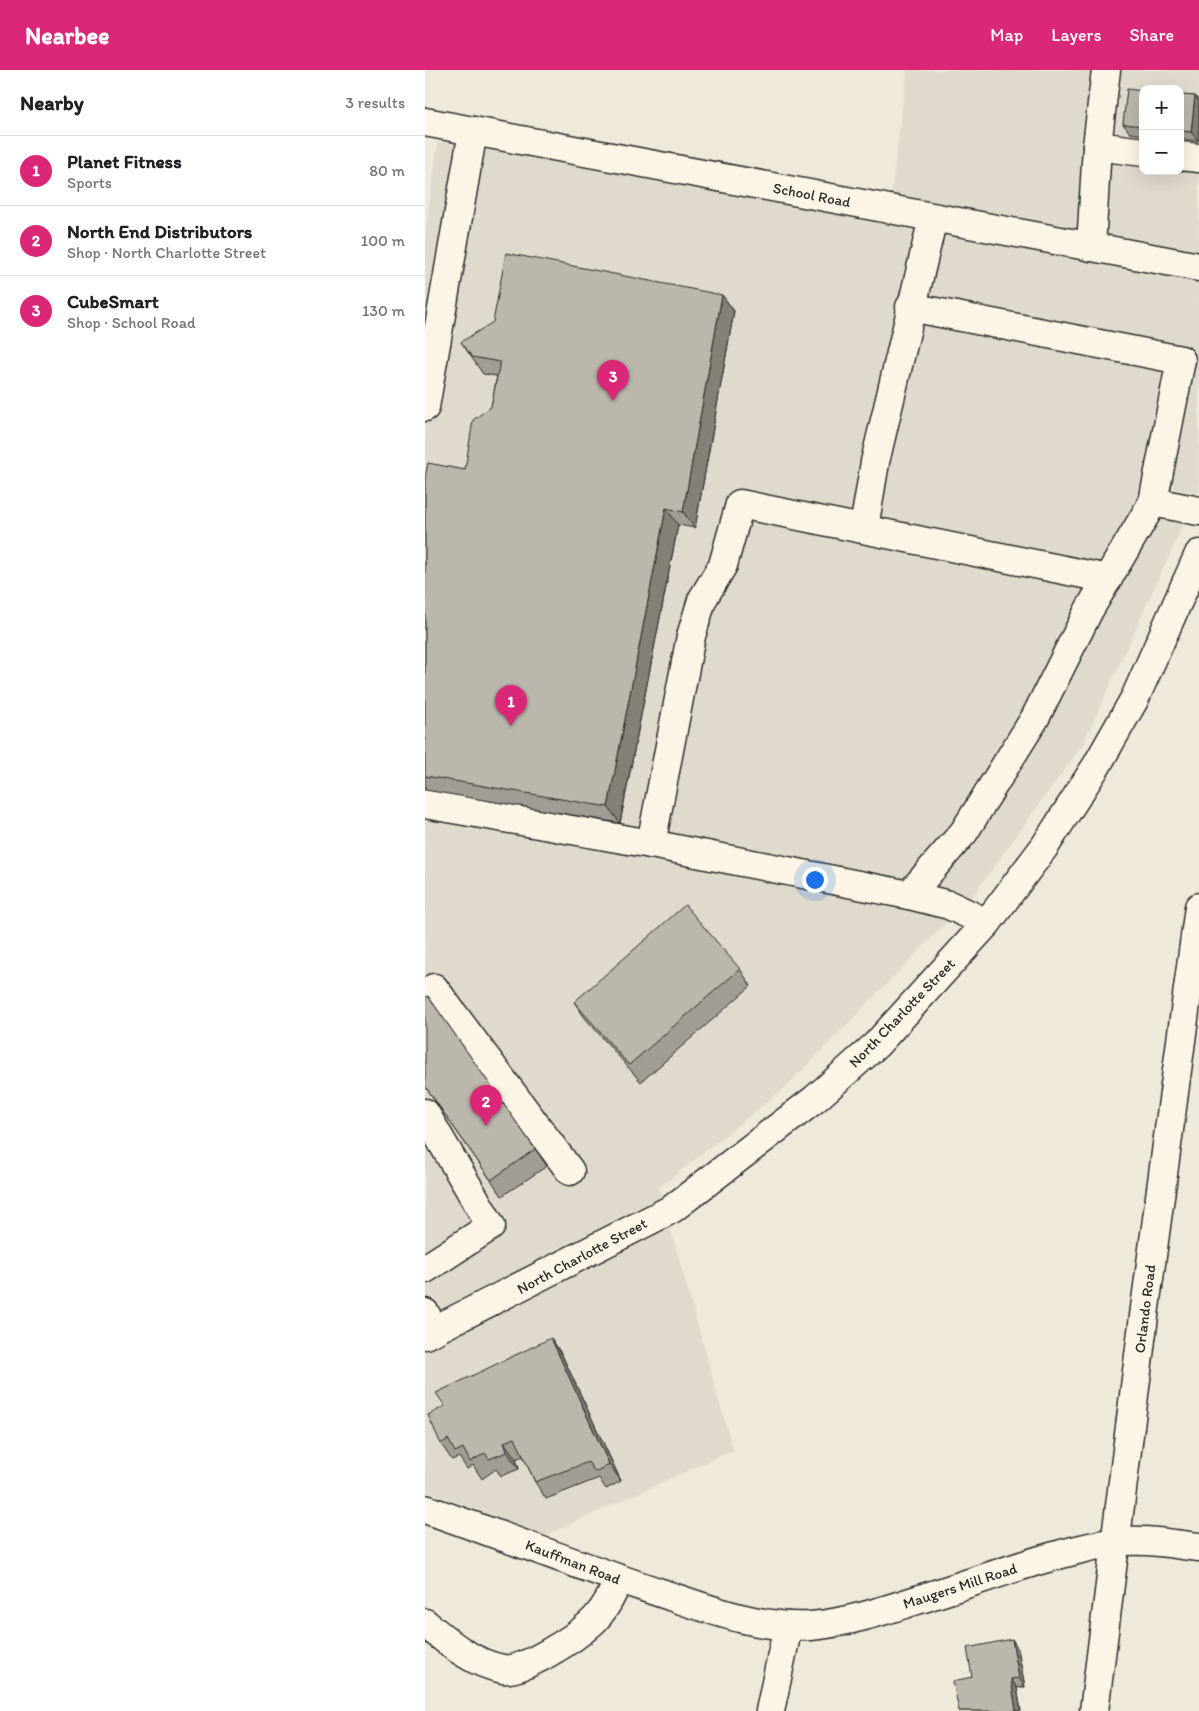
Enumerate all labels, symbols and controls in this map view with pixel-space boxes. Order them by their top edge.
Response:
text: Nearbee [25,21,109,50]
text: Map [990,24,1023,46]
text: Layers [1051,24,1101,46]
text: Share [1129,24,1174,46]
map controls [1139,85,1184,175]
button: + [1139,85,1184,130]
text: Nearby [20,90,84,115]
text: 3 results [345,93,405,112]
button: − [1139,130,1184,175]
text: Planet Fitness [67,150,182,173]
text: 1 [32,161,40,180]
text: 80 m [369,161,405,180]
text: Sports [67,173,112,192]
street label: School Road [772,179,853,211]
text: North End Distributors [67,220,252,243]
text: 2 [32,231,40,250]
text: 100 m [361,231,405,250]
text: Shop · North Charlotte Street [67,243,266,262]
text: CubeSmart [67,290,159,313]
text: 3 [32,301,40,320]
text: 130 m [362,301,405,320]
text: Shop · School Road [67,313,196,332]
pin: 3 [597,360,629,401]
pin: 1 [495,685,527,726]
your location [802,867,828,893]
street label: North Charlotte Street [845,954,959,1071]
pin: 2 [470,1085,502,1126]
street label: North Charlotte Street [514,1214,650,1298]
street label: Orlando Road [1131,1264,1159,1354]
street label: Kauffman Road [523,1536,623,1588]
street label: Maugers Mill Road [901,1559,1019,1613]

